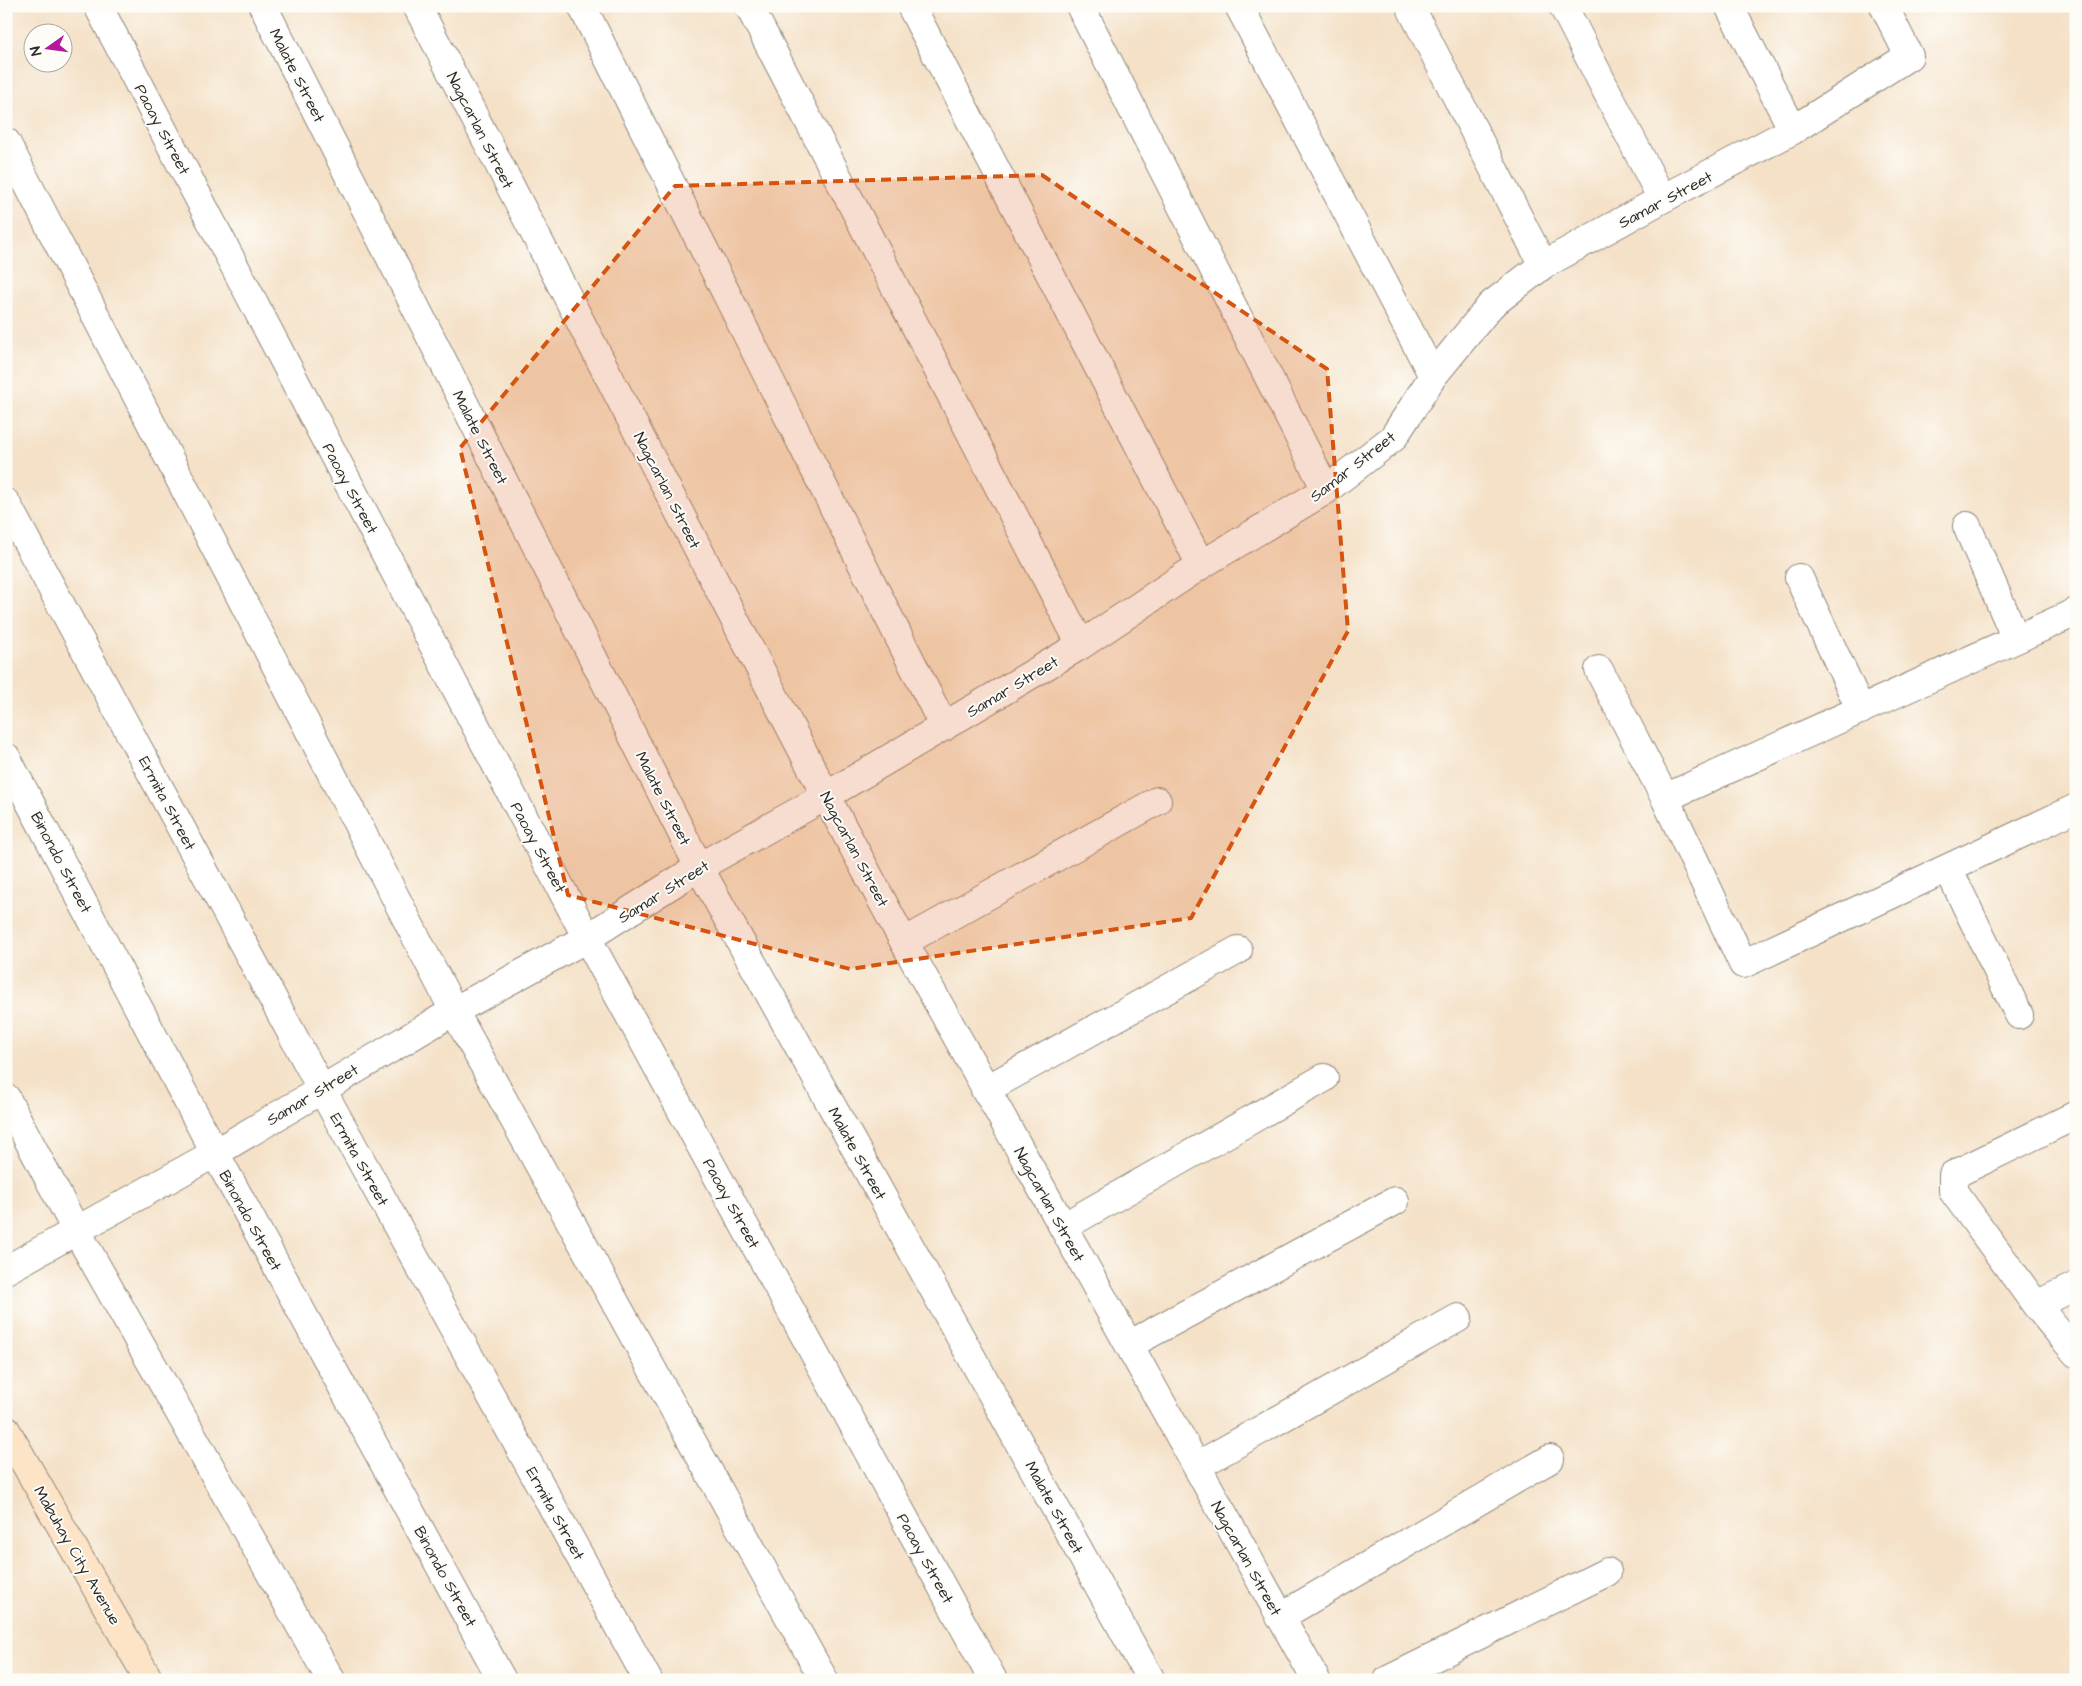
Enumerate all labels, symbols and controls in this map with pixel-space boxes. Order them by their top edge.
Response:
north arrow [22,22,72,72]
street label: Malate Street [264,25,331,127]
text: N [26,44,47,58]
street label: Nagcarlan Street [440,68,519,193]
street label: Paoay Street [128,80,196,180]
street label: Samar Street [1615,166,1717,234]
street label: Malate Street [447,387,514,489]
street label: Samar Street [1305,426,1401,507]
street label: Nagcarlan Street [627,428,706,553]
street label: Paoay Street [316,439,384,539]
street label: Samar Street [962,650,1063,723]
street label: Malate Street [630,748,697,850]
street label: Ermita Street [133,753,201,855]
street label: Nagcarlan Street [813,788,894,912]
street label: Paoay Street [504,798,572,898]
street label: Binondo Street [25,808,97,917]
street label: Samar Street [614,855,714,929]
street label: Samar Street [262,1058,363,1131]
street label: Malate Street [823,1103,892,1204]
street label: Ermita Street [324,1109,394,1211]
street label: Nagcarlan Street [1008,1143,1090,1267]
street label: Paoay Street [696,1154,765,1254]
street label: Binondo Street [213,1166,287,1275]
street label: Malate Street [1020,1457,1089,1558]
street label: Ermita Street [520,1463,590,1565]
street label: Mabuhay City Avenue [27,1482,126,1630]
street label: Nagcarlan Street [1205,1497,1287,1621]
street label: Paoay Street [890,1509,959,1609]
street label: Binondo Street [408,1522,482,1631]

